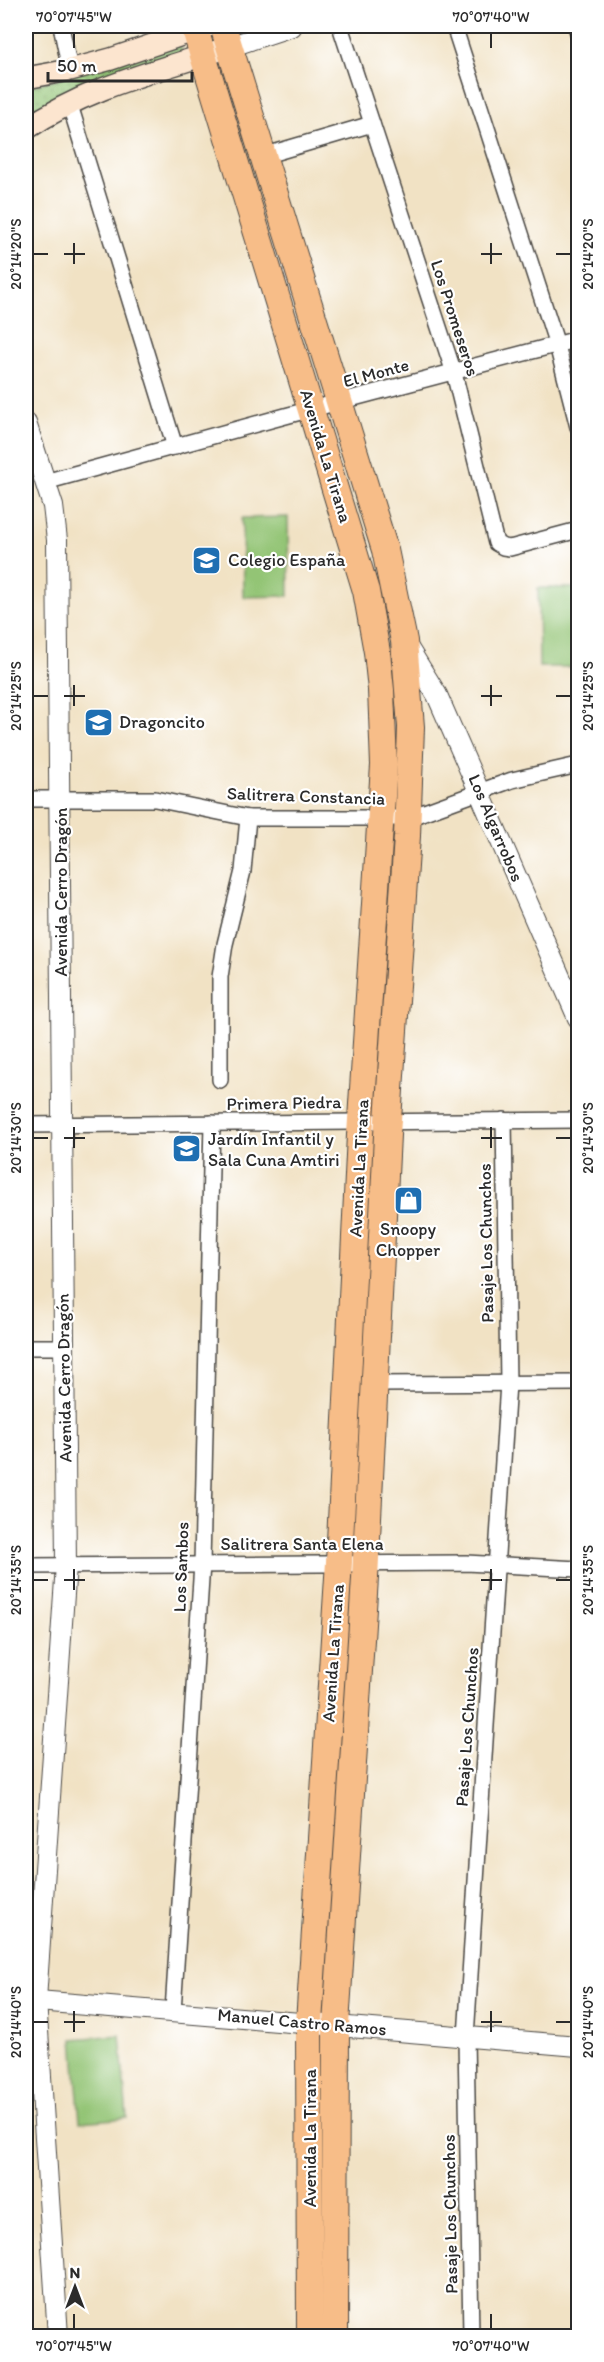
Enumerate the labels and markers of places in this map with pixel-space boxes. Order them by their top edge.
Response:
school or university icon: Colegio España [191,544,223,576]
place label: Colegio España [228,549,346,571]
school or university icon: Dragoncito [82,706,114,738]
place label: Dragoncito [119,711,205,733]
place label: Jardín Infantil y Sala Cuna Amtiri [208,1128,340,1171]
school or university icon: Jardín Infantil y Sala Cuna Amtiri [171,1133,203,1165]
shop icon: Snoopy Chopper [392,1184,424,1216]
place label: Snoopy Chopper [376,1218,441,1261]

